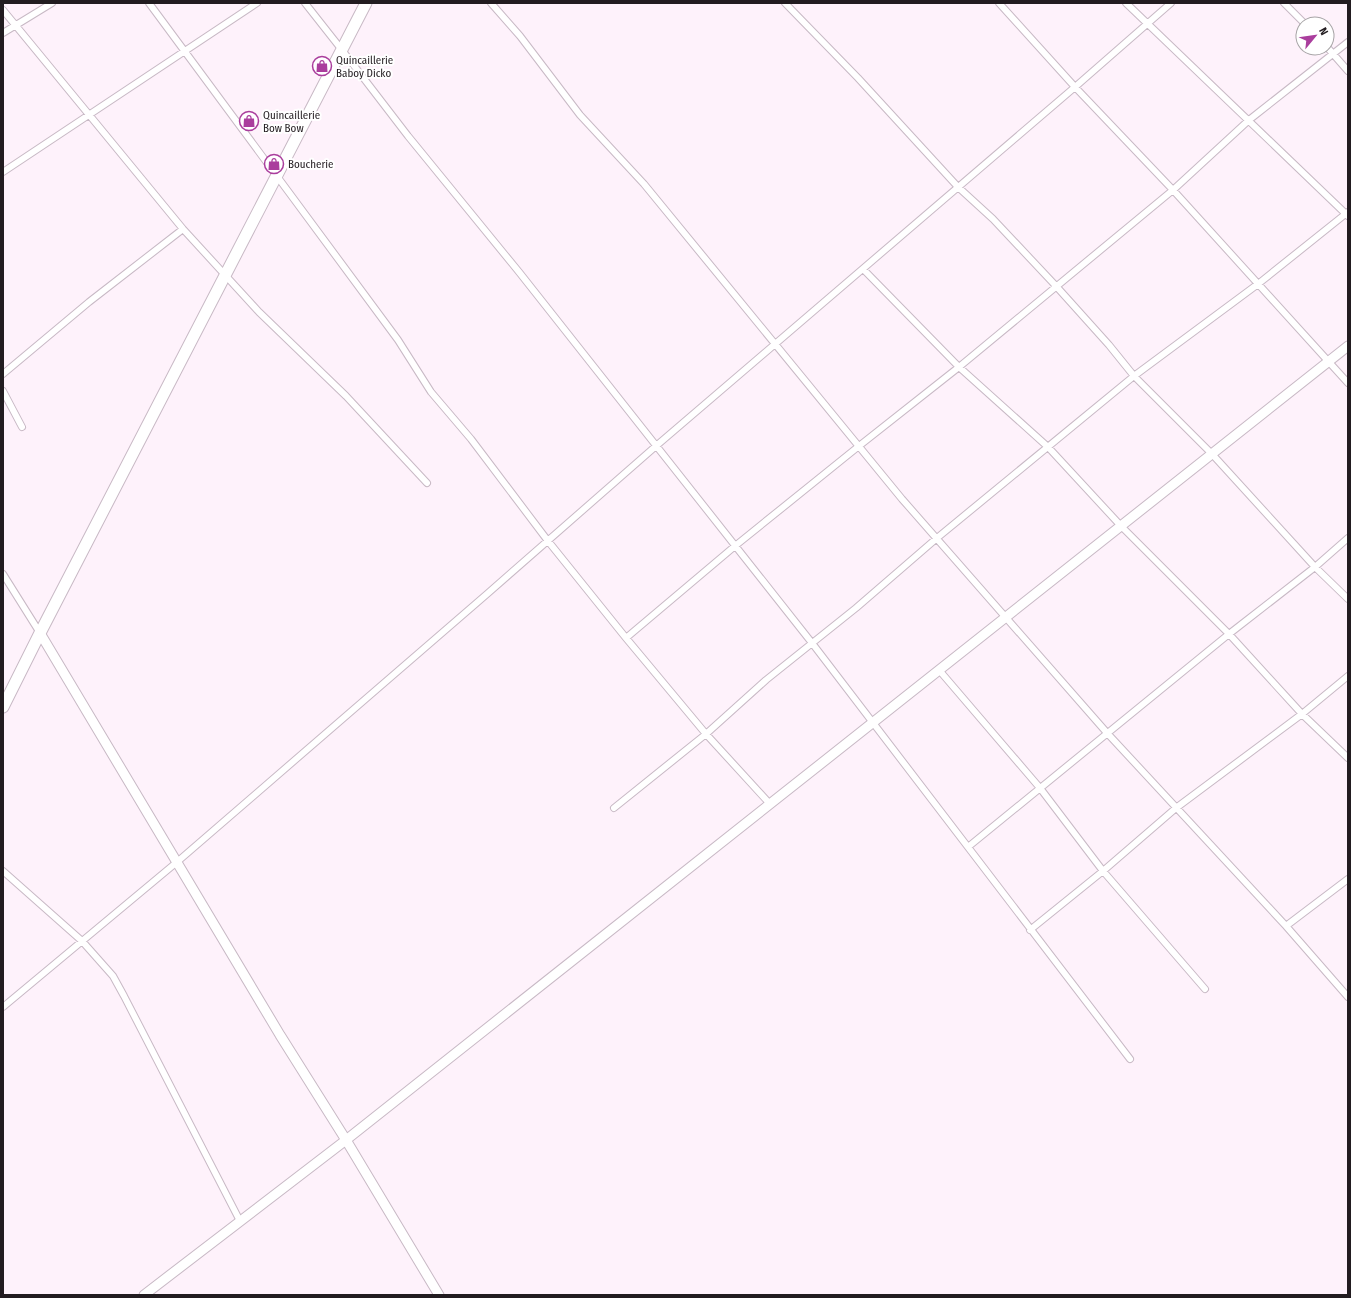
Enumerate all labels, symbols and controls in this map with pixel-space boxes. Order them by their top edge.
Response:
north arrow [1295,16,1335,56]
text: N [1316,25,1331,37]
place label: Quincaillerie Baboy Dicko [336,54,393,80]
shop icon: Quincaillerie Baboy Dicko [311,55,333,77]
place label: Quincaillerie Bow Bow [263,109,320,135]
shop icon: Quincaillerie Bow Bow [238,110,260,132]
shop icon: Boucherie [263,153,285,175]
place label: Boucherie [288,158,334,171]

